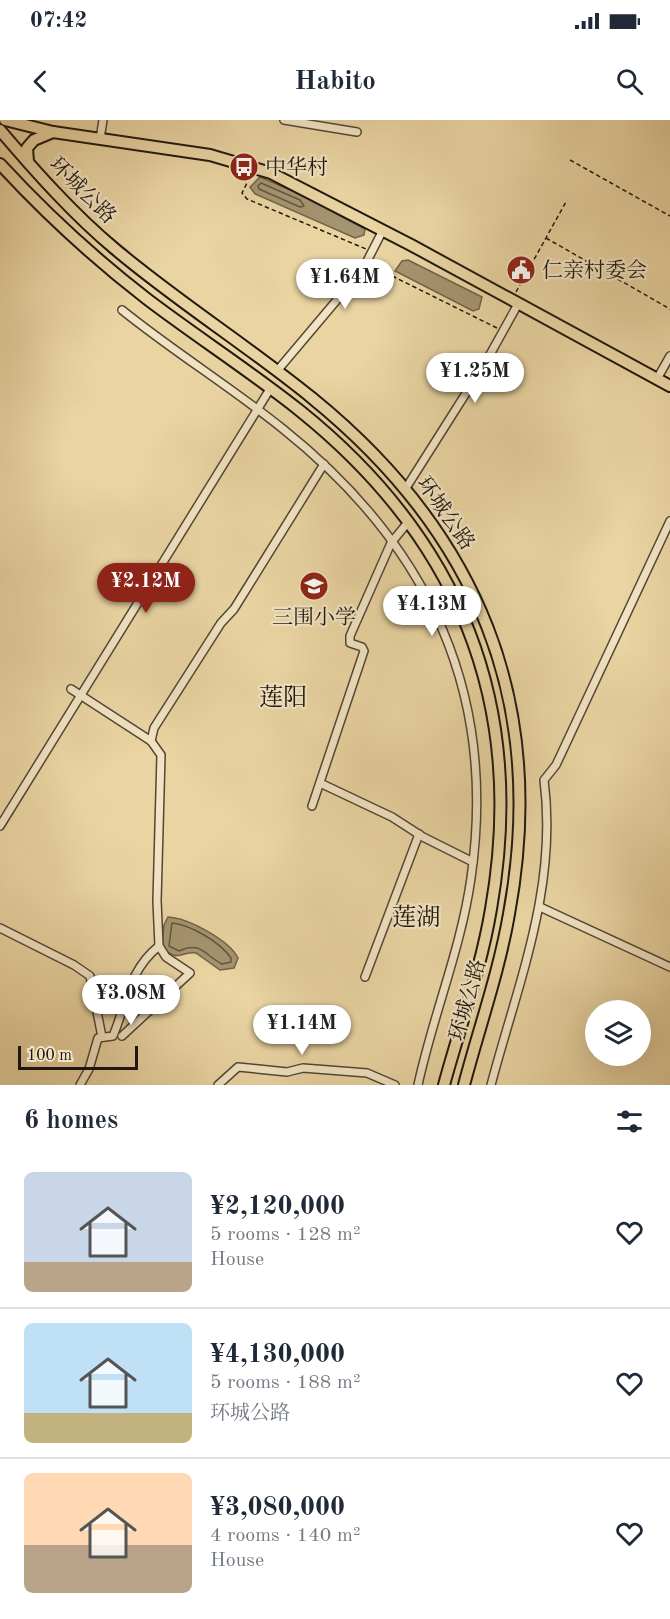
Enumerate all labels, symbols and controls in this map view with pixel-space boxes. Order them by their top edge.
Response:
text: 07:42 [30,10,87,32]
icon: back [24,65,57,98]
icon: search [613,65,646,98]
text: Habito [294,68,376,95]
bus stop icon: 中华村 [228,151,260,183]
street label: 环城公路 [45,153,120,228]
place label: 中华村 [265,156,328,179]
public building icon: 仁亲村委会 [505,254,537,286]
pin: ¥1.64M [296,259,394,310]
place label: 仁亲村委会 [542,259,647,282]
text: ¥1.64M [310,268,380,288]
pin: ¥1.25M [426,353,524,404]
text: ¥1.25M [440,362,510,382]
street label: 环城公路 [412,472,479,554]
pin: ¥2.12M [97,563,195,614]
school or university icon: 三围小学 [298,570,330,602]
text: ¥2.12M [111,572,181,592]
pin: ¥4.13M [383,586,481,637]
text: ¥4.13M [397,595,467,615]
place label: 三围小学 [272,606,356,629]
district label: 莲阳 [259,684,307,711]
district label: 莲湖 [392,904,440,931]
street label: 环城公路 [445,957,490,1044]
pin: ¥3.08M [82,975,180,1026]
text: ¥3.08M [96,984,166,1004]
map controls [585,1000,651,1066]
button: layers [585,1000,651,1066]
pin: ¥1.14M [253,1005,351,1056]
text: ¥1.14M [267,1014,337,1034]
scale bar [18,1043,138,1070]
text: 100 m [27,1048,72,1064]
icon: filters [613,1105,646,1138]
text: 6 homes [24,1108,118,1134]
text: ¥2,120,000 [210,1194,345,1220]
icon: home [72,1196,144,1268]
icon: heart [613,1216,646,1249]
text: 5 rooms · 128 m² [210,1225,360,1245]
text: House [210,1250,264,1270]
text: ¥4,130,000 [210,1342,345,1368]
icon: home [72,1347,144,1419]
icon: heart [613,1367,646,1400]
text: 5 rooms · 188 m² [210,1373,360,1393]
text: 环城公路 [210,1404,290,1424]
text: ¥3,080,000 [210,1495,345,1521]
icon: home [72,1497,144,1569]
icon: heart [613,1517,646,1550]
text: 4 rooms · 140 m² [210,1526,360,1546]
text: House [210,1551,264,1571]

